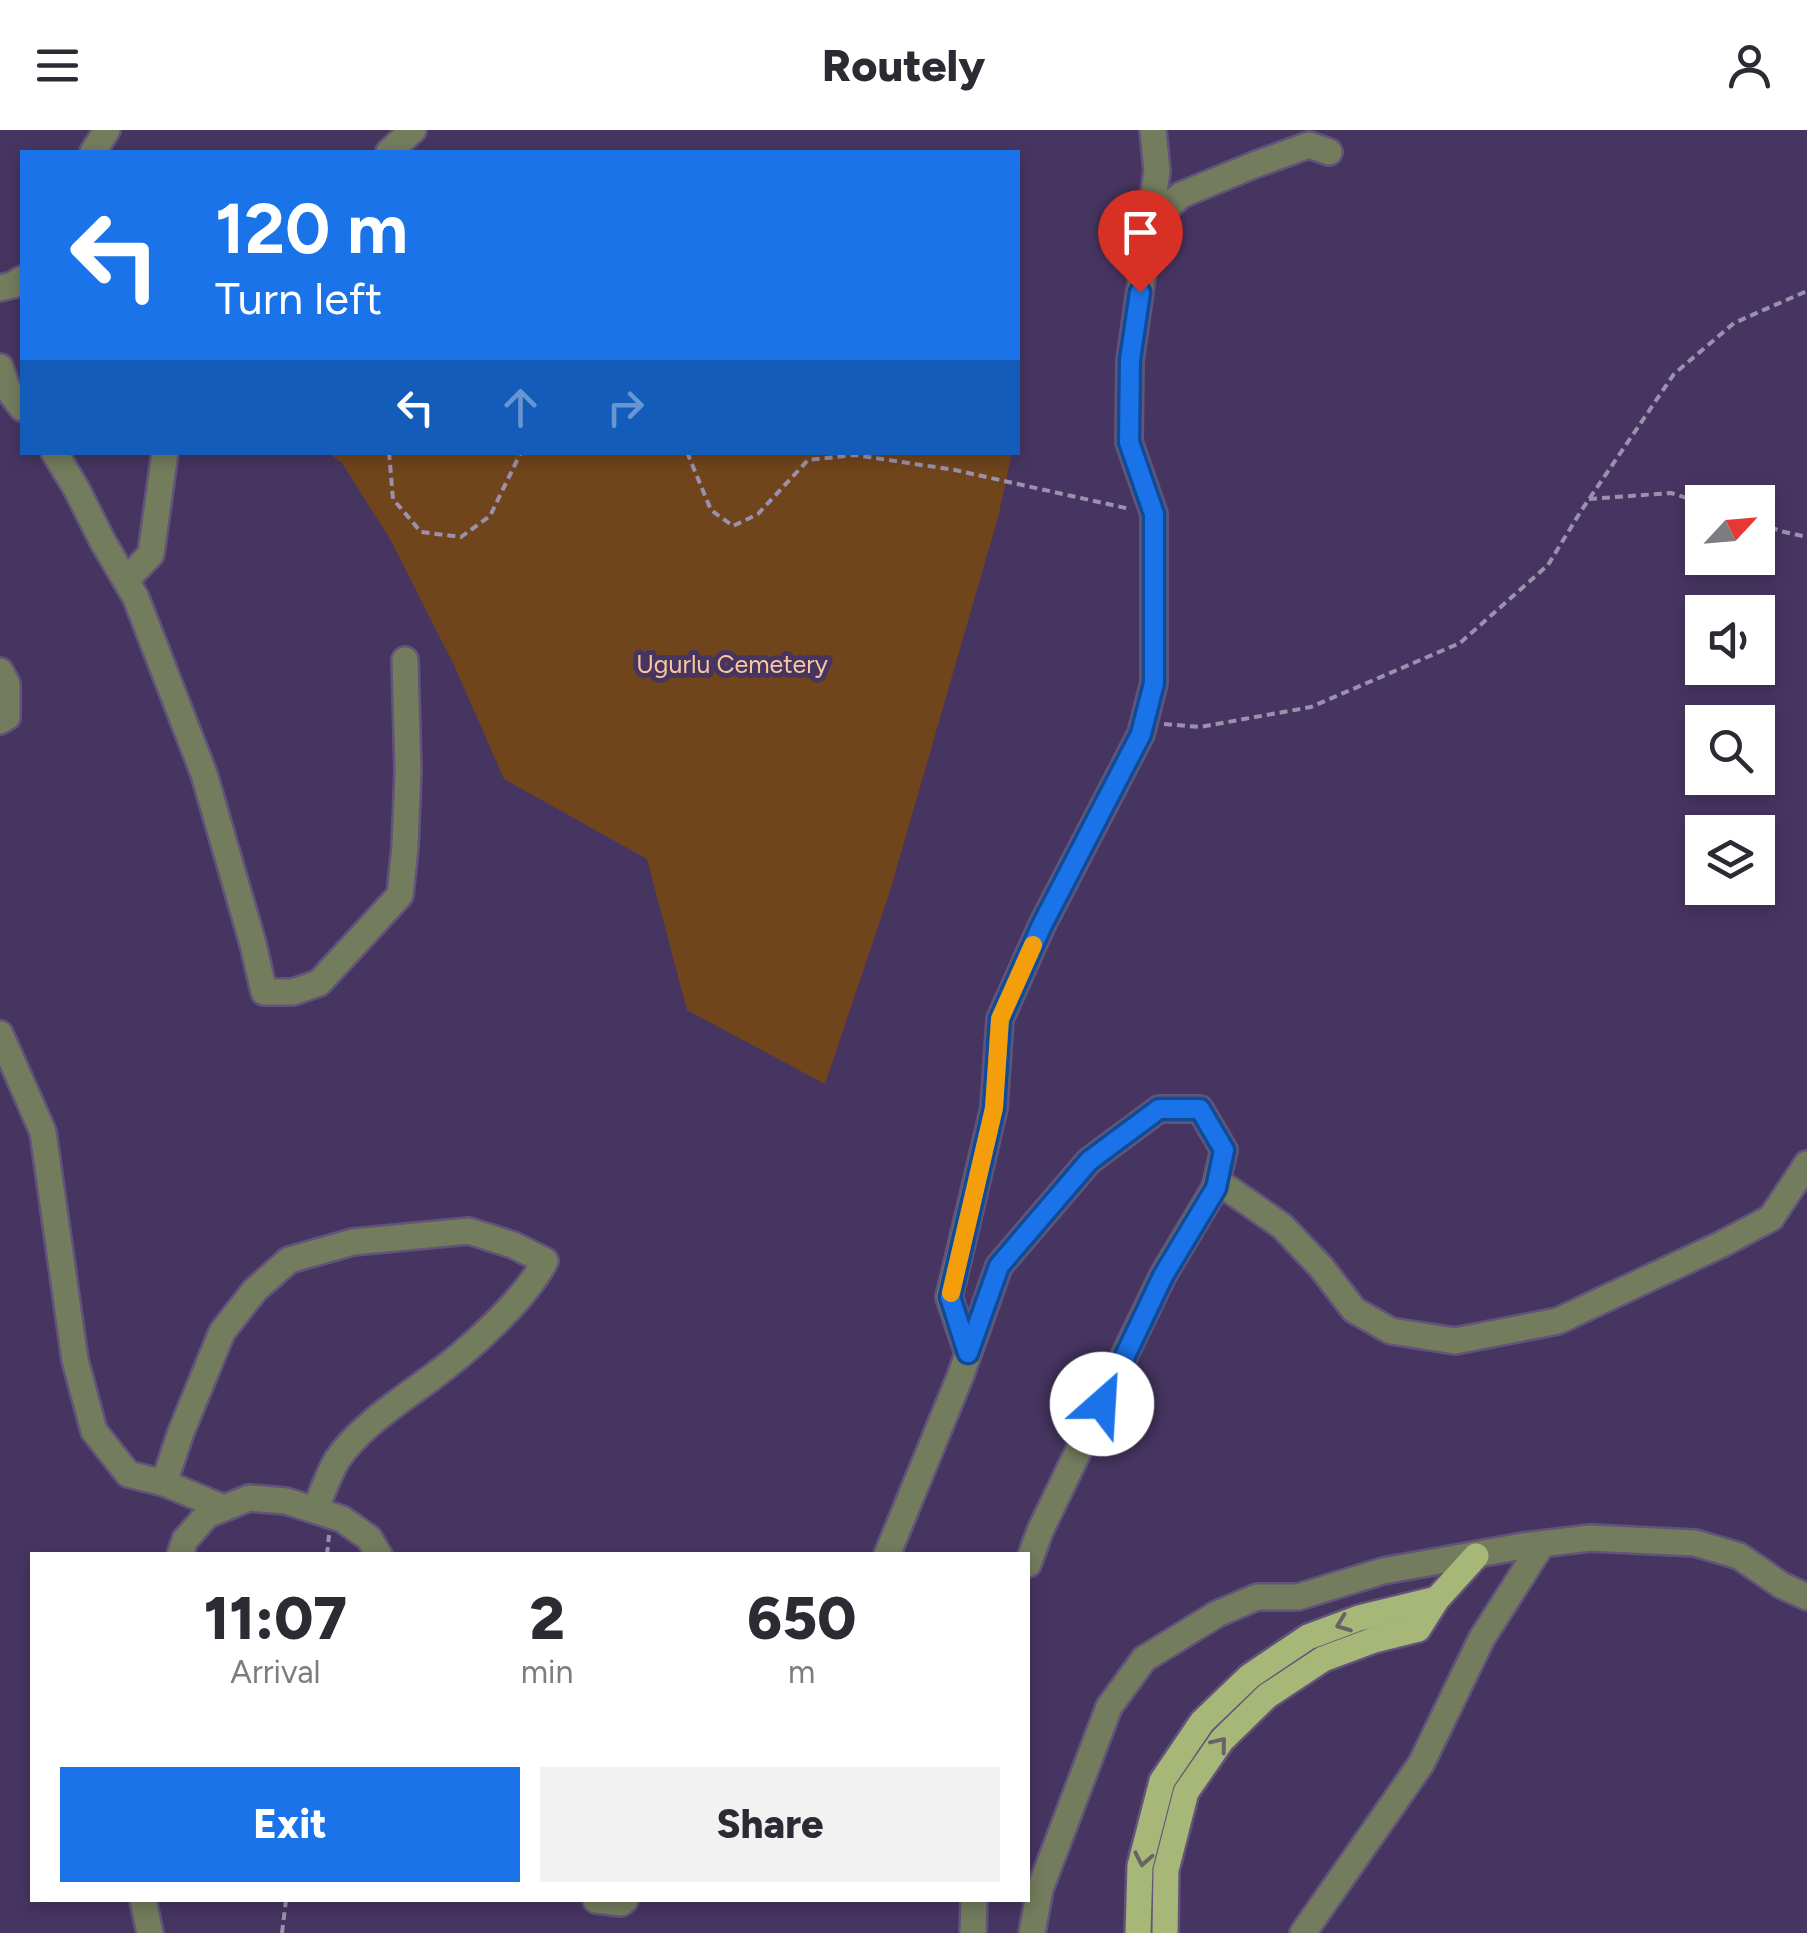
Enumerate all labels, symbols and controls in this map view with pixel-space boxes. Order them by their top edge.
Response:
icon: menu [30,38,85,93]
text: Routely [822,38,985,92]
icon: person [1722,38,1777,93]
text: 120 m [215,186,408,271]
icon: left [50,190,180,320]
pin [1098,190,1183,293]
icon: arrive [1113,205,1168,260]
text: Turn left [215,271,382,325]
icon: left [388,380,443,435]
icon: ahead [493,380,548,435]
icon: right [598,380,653,435]
north arrow [1685,485,1775,575]
map controls [1685,485,1775,905]
button: sound [1685,595,1775,685]
park label: Ugurlu Cemetery [636,649,828,679]
button: search [1685,705,1775,795]
button: layers [1685,815,1775,905]
position arrow [1050,1352,1154,1456]
text: 11:07 [204,1582,347,1654]
text: 2 [529,1582,565,1654]
text: 650 [747,1582,856,1654]
one-way arrow [1335,1612,1352,1633]
text: Arrival [230,1653,321,1691]
text: min [521,1653,573,1691]
text: m [788,1653,815,1691]
one-way arrow [1209,1738,1226,1756]
button: Exit [60,1767,520,1882]
button: Share [540,1767,1000,1882]
one-way arrow [1133,1851,1154,1867]

